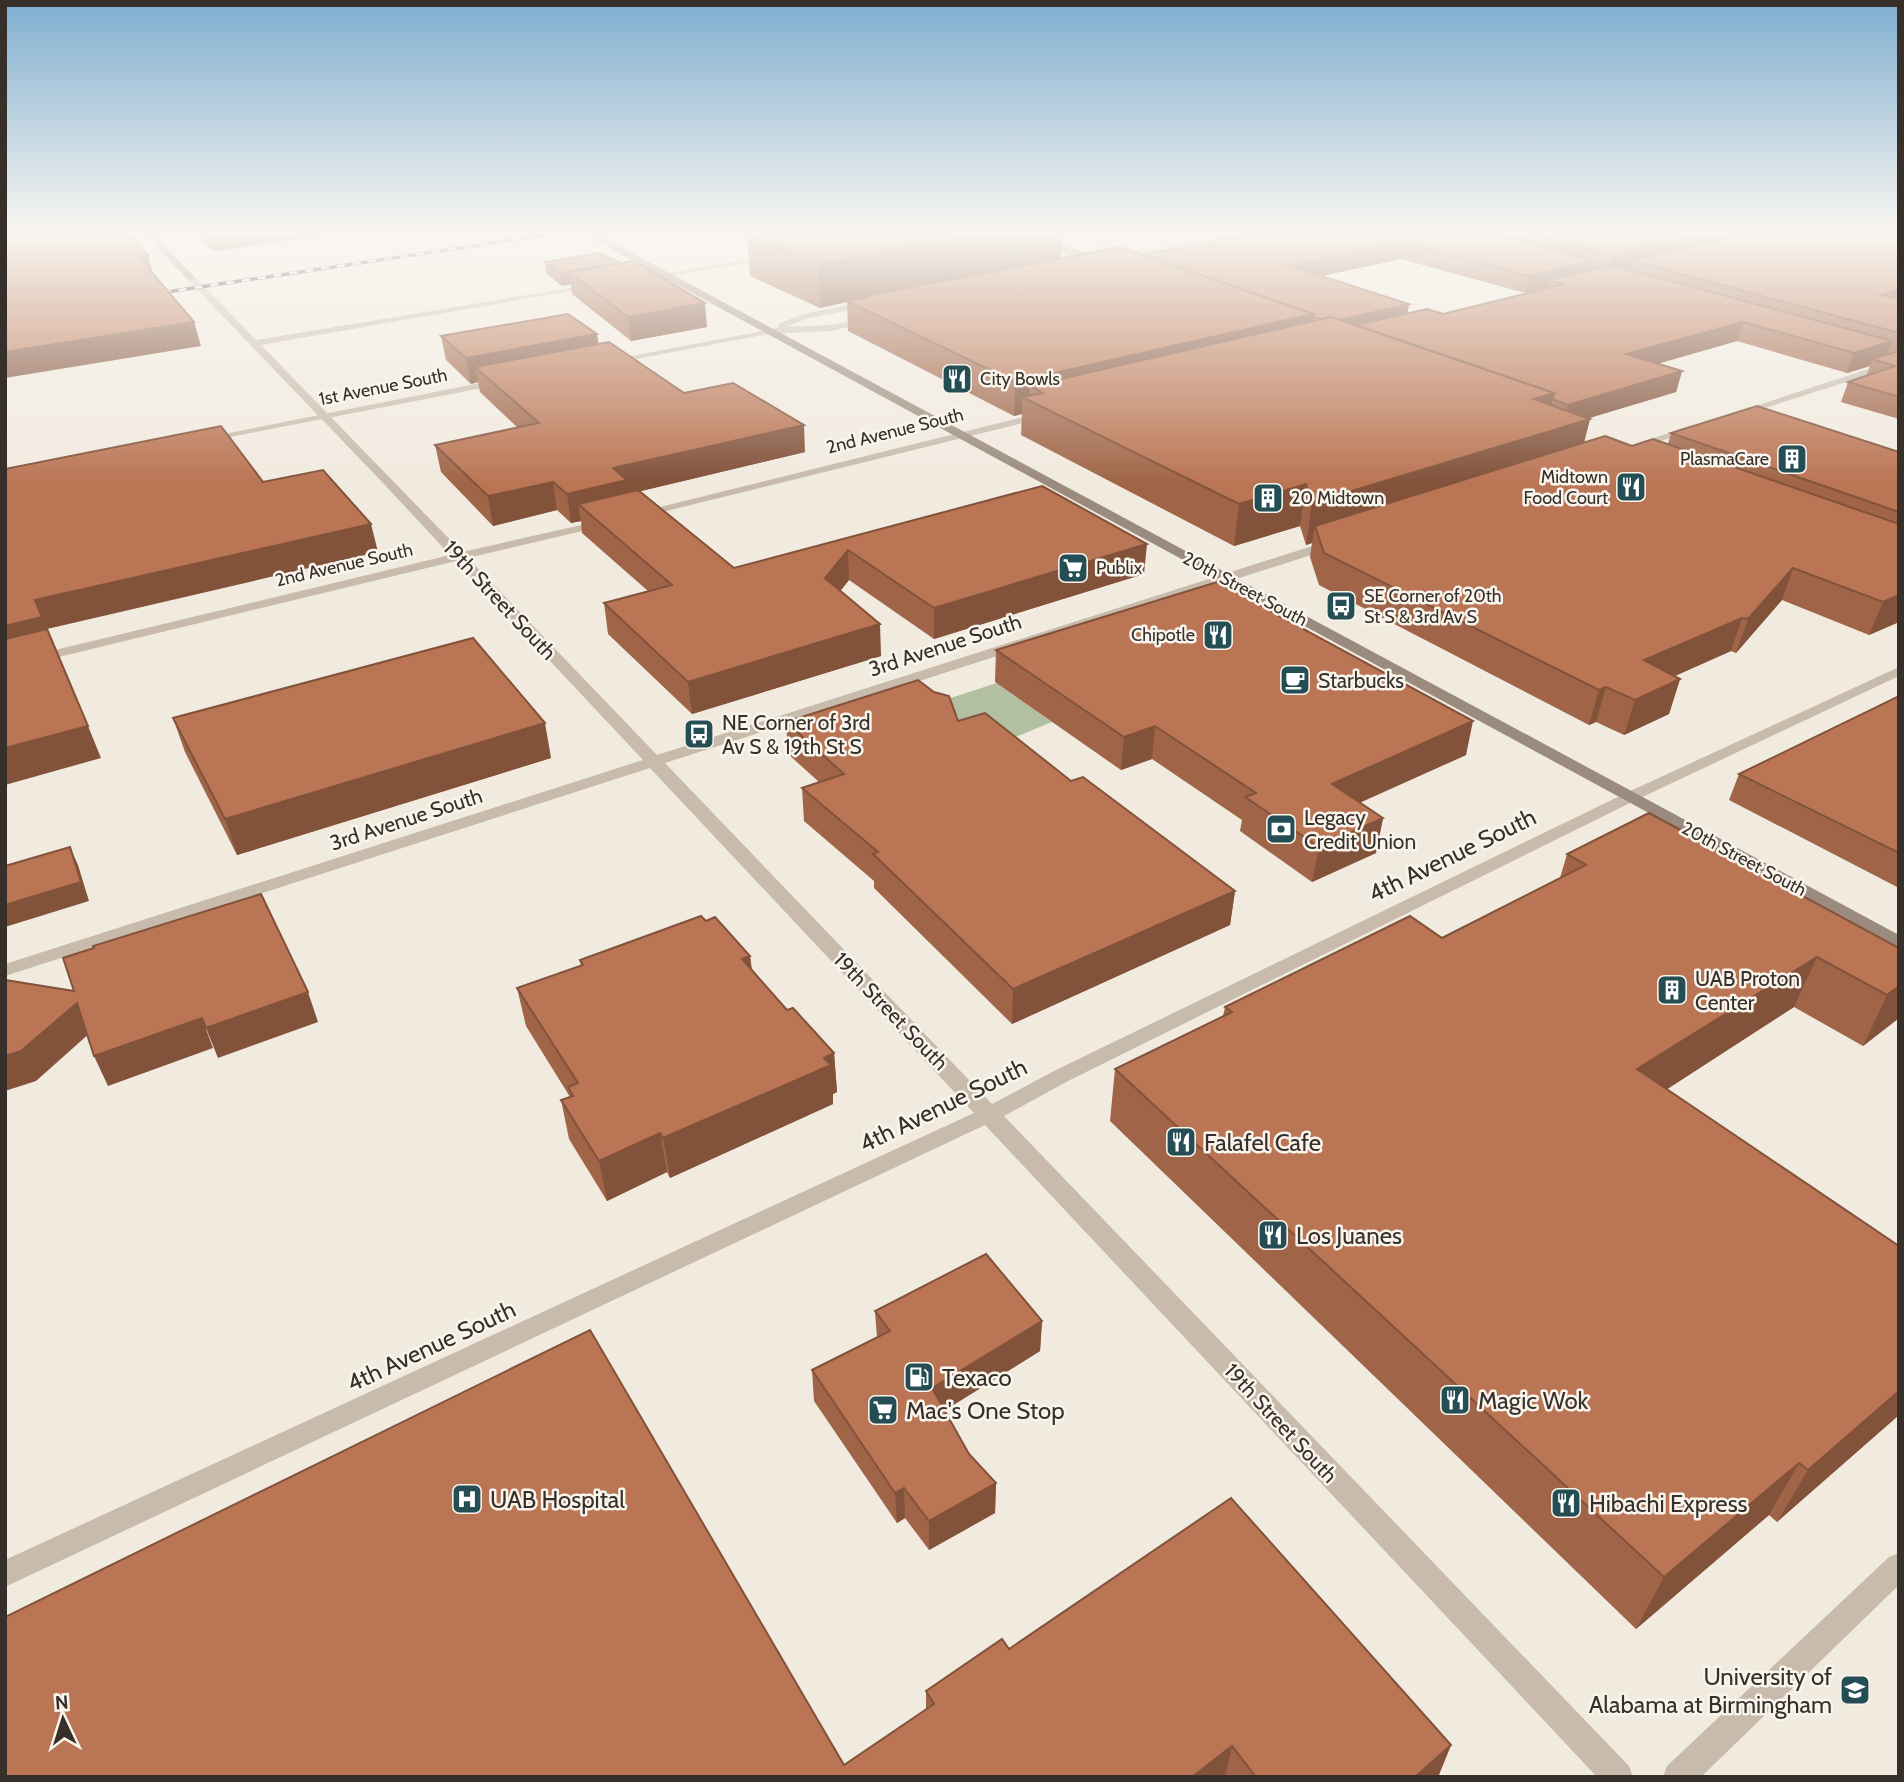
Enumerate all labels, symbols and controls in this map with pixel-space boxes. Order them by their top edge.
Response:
restaurant icon: City Bowls [940,362,974,396]
street label: 1st Avenue South [317,364,449,410]
place label: City Bowls [980,368,1060,390]
street label: 2nd Avenue South [824,403,966,459]
building icon: PlasmaCare [1775,442,1809,476]
place label: PlasmaCare [1680,448,1769,470]
place label: Midtown Food Court [1524,466,1608,509]
restaurant icon: Midtown Food Court [1614,470,1648,504]
building icon: 20 Midtown [1251,481,1285,515]
place label: 20 Midtown [1291,487,1384,509]
street label: 19th Street South [438,535,562,665]
street label: 2nd Avenue South [273,538,415,592]
street label: 20th Street South [1179,547,1311,631]
supermarket icon: Publix [1056,551,1090,585]
place label: Publix [1096,557,1143,579]
place label: SE Corner of 20th St S & 3rd Av S [1364,585,1502,628]
bus stop icon: SE Corner of 20th St S & 3rd Av S [1324,589,1358,623]
street label: 3rd Avenue South [866,609,1024,681]
restaurant icon: Chipotle [1201,618,1235,652]
place label: Chipotle [1131,624,1195,646]
cafe icon: Starbucks [1278,663,1312,697]
place label: Starbucks [1318,668,1404,693]
place label: NE Corner of 3rd Av S & 19th St S [722,710,870,759]
bus stop icon: NE Corner of 3rd Av S & 19th St S [682,717,716,751]
street label: 3rd Avenue South [327,783,485,855]
street label: 4th Avenue South [1364,802,1540,908]
place label: Legacy Credit Union [1304,805,1416,854]
bank icon: Legacy Credit Union [1264,812,1298,846]
street label: 20th Street South [1678,817,1810,901]
street label: 19th Street South [829,947,953,1075]
place label: UAB Proton Center [1695,966,1800,1015]
building icon: UAB Proton Center [1655,973,1689,1007]
street label: 4th Avenue South [855,1052,1031,1158]
restaurant icon: Falafel Cafe [1164,1125,1198,1159]
place label: Falafel Cafe [1204,1128,1321,1157]
restaurant icon: Los Juanes [1256,1218,1290,1252]
place label: Los Juanes [1296,1221,1402,1250]
street label: 4th Avenue South [342,1294,520,1398]
street label: 19th Street South [1219,1358,1343,1488]
fuel station icon: Texaco [902,1360,936,1394]
place label: Texaco [942,1363,1012,1392]
restaurant icon: Magic Wok [1438,1383,1472,1417]
place label: Magic Wok [1478,1386,1589,1415]
supermarket icon: Mac's One Stop [866,1393,900,1427]
place label: Mac's One Stop [906,1396,1065,1425]
hospital icon: UAB Hospital [450,1482,484,1516]
place label: UAB Hospital [490,1485,625,1514]
restaurant icon: Hibachi Express [1549,1486,1583,1520]
place label: Hibachi Express [1589,1489,1748,1518]
place label: University of Alabama at Birmingham [1589,1662,1832,1719]
school or university icon: University of Alabama at Birmingham [1838,1673,1872,1707]
north arrow [28,1684,98,1754]
text: N [54,1691,69,1714]

